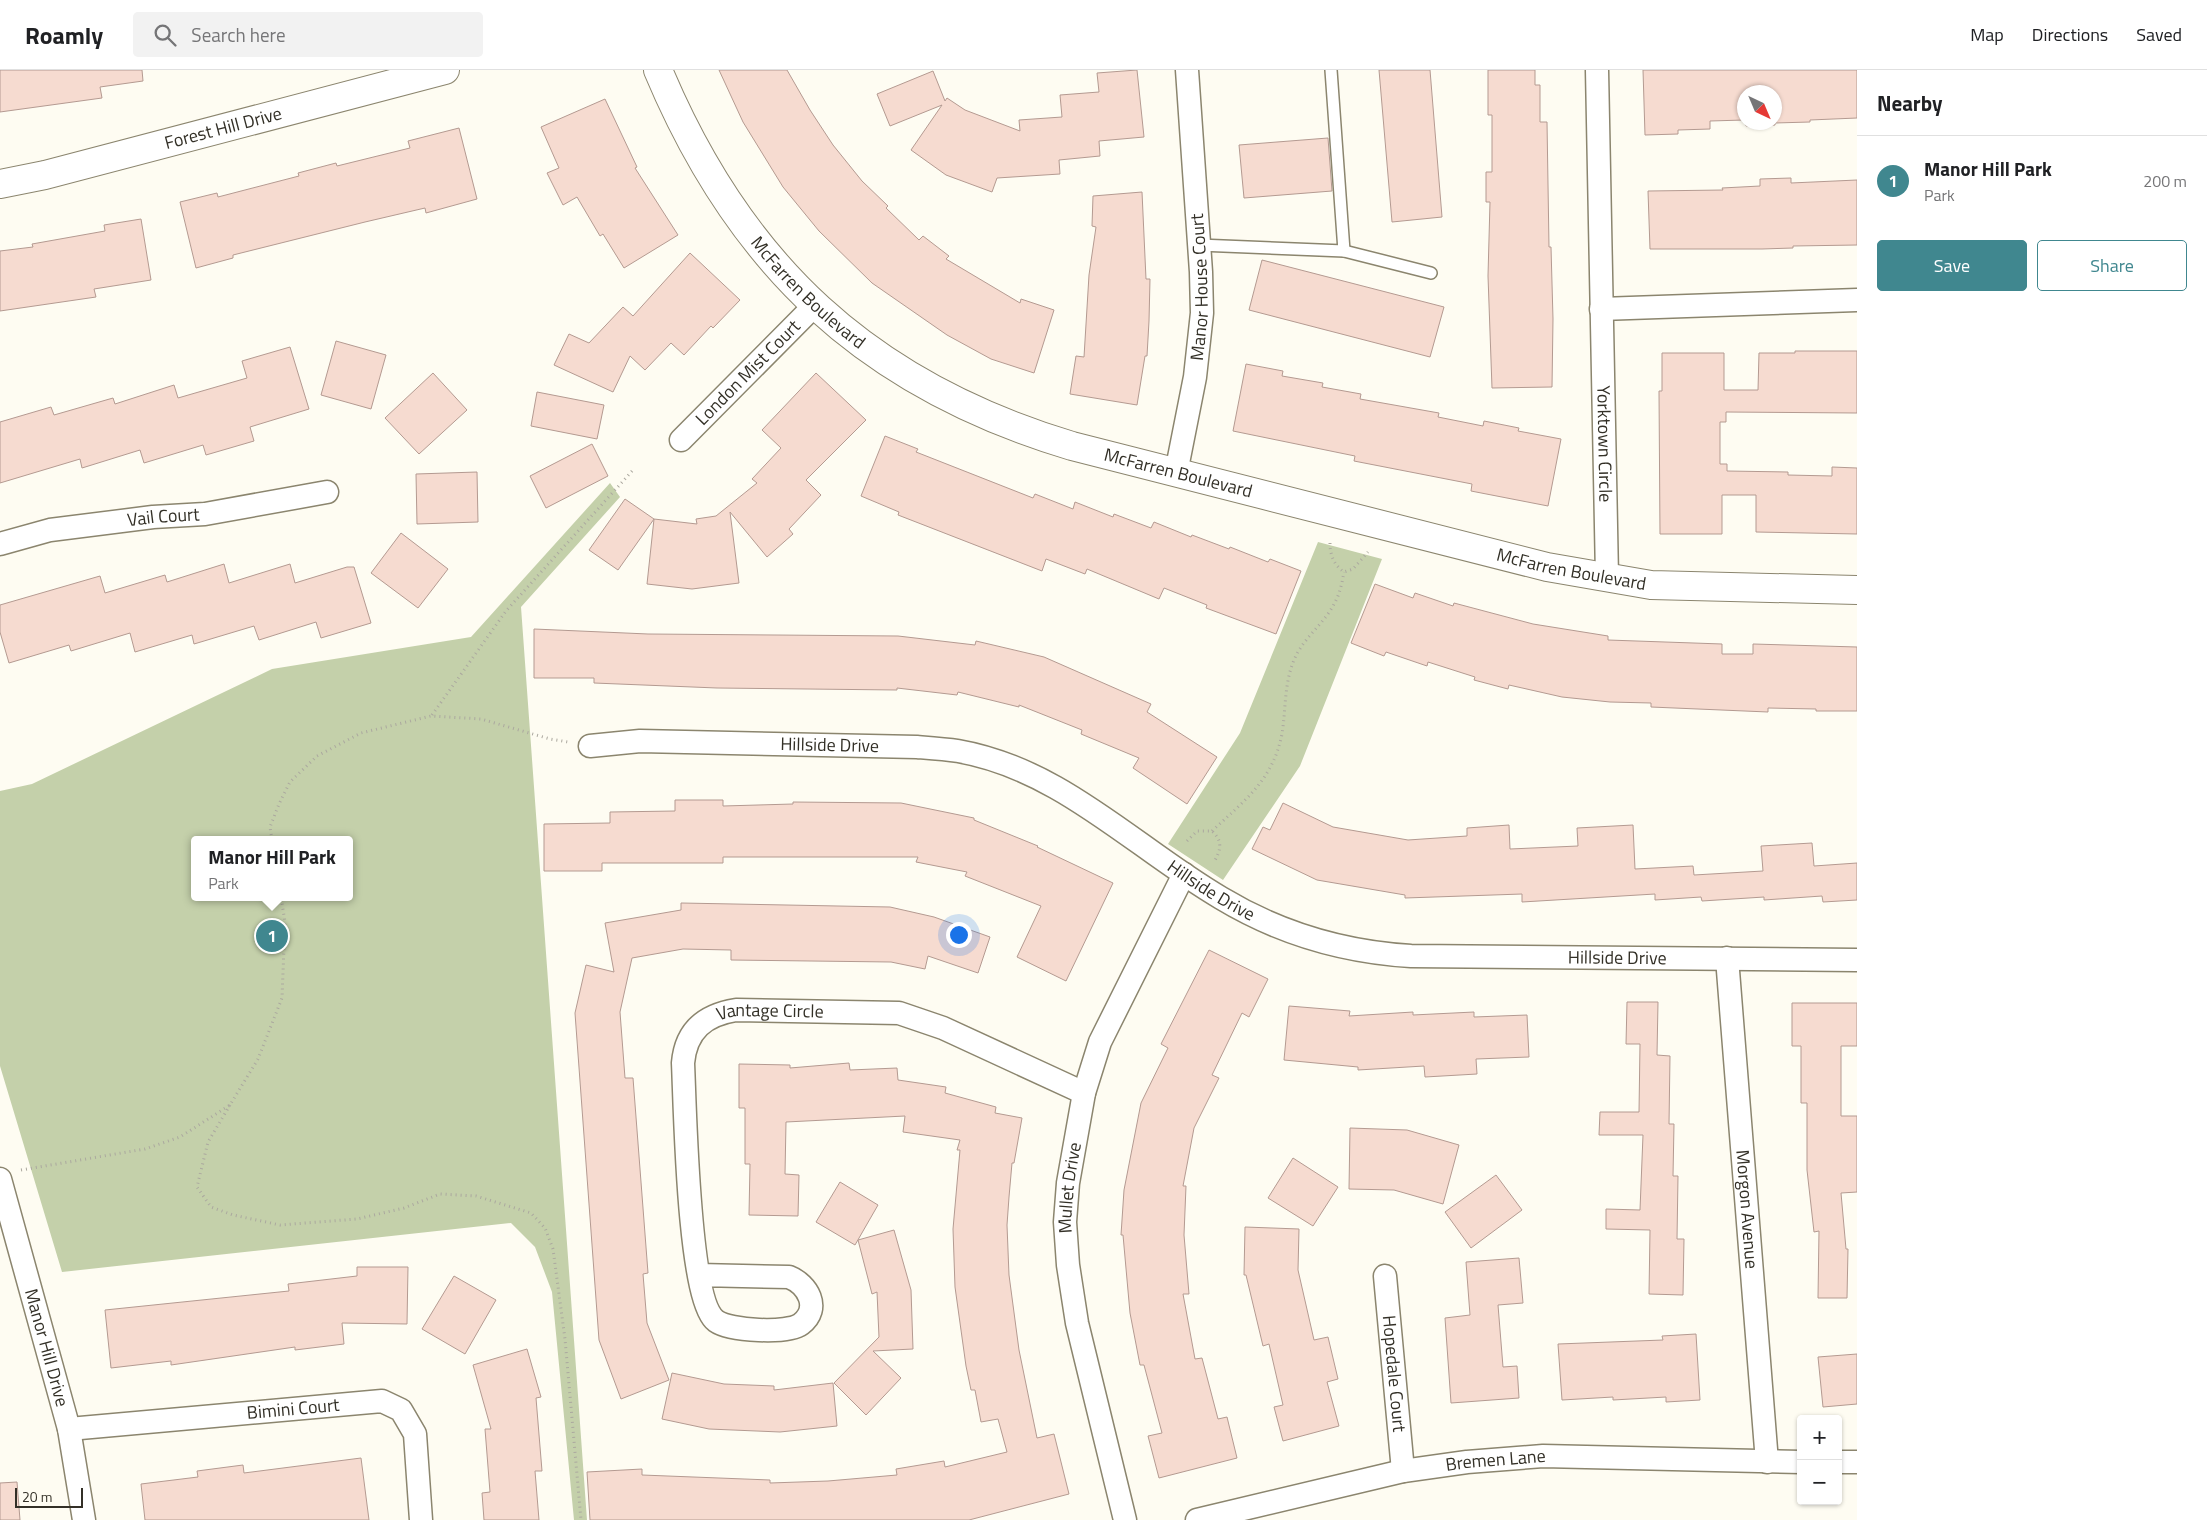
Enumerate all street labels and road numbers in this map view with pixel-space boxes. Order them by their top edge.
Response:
street label: Forest Hill Drive [161,99,285,156]
street label: Manor House Court [1183,212,1215,362]
street label: McFarren Boulevard [744,230,871,355]
street label: London Mist Court [689,313,807,431]
street label: Yorktown Circle [1590,385,1620,503]
street label: McFarren Boulevard [1101,441,1255,504]
street label: Vail Court [126,500,201,533]
street label: McFarren Boulevard [1494,541,1648,597]
street label: Hillside Drive [780,730,879,759]
street label: Hillside Drive [1162,853,1260,927]
street label: Hillside Drive [1568,943,1667,971]
street label: Vantage Circle [713,996,824,1027]
street label: Mullet Drive [1051,1140,1088,1234]
street label: Morgon Avenue [1729,1149,1766,1270]
street label: Manor Hill Drive [18,1285,76,1410]
street label: Hopedale Court [1376,1314,1413,1434]
street label: Bimini Court [246,1391,341,1426]
street label: Bremen Lane [1444,1442,1547,1478]

